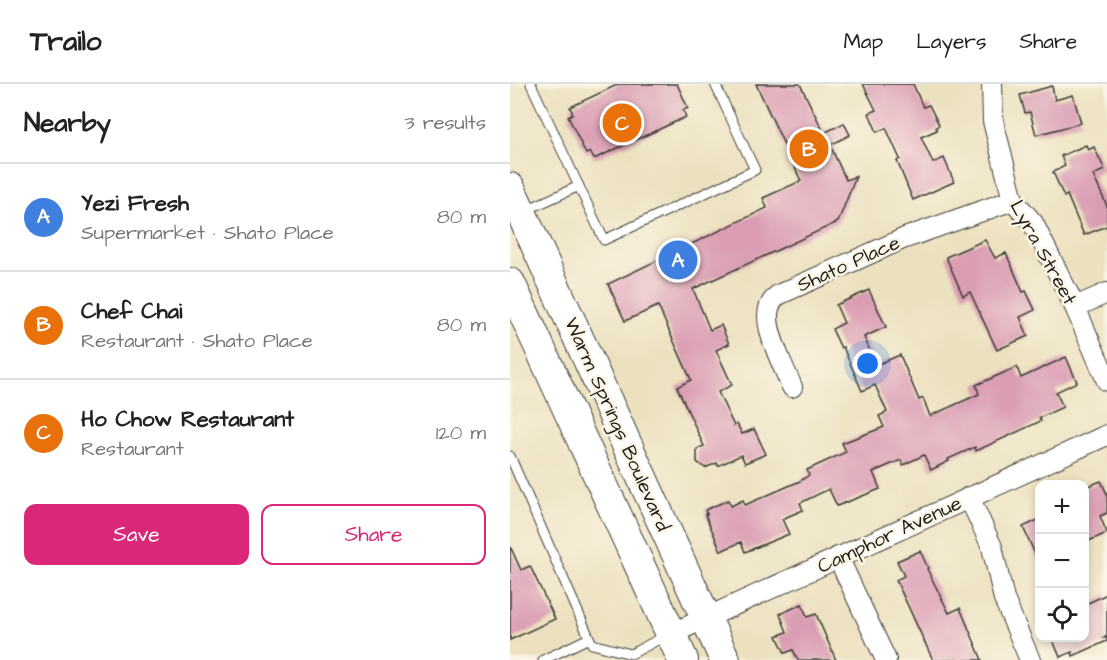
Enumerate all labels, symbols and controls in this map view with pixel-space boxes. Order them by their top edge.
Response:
text: Trailo [30,22,102,61]
text: Map [843,27,883,56]
text: Layers [916,27,986,56]
text: Share [1019,27,1077,56]
pin: C [602,100,642,146]
text: Nearby [24,105,111,141]
text: 3 results [404,109,486,137]
pin: B [790,126,828,172]
text: Yezi Fresh [81,188,189,219]
street label: Lyra Street [1002,195,1083,310]
text: A [37,203,50,231]
text: 80 m [437,203,486,231]
text: Supermarket · Shato Place [81,219,334,247]
street label: Shato Place [793,229,904,299]
pin: A [658,238,698,282]
text: Chef Chai [81,296,182,327]
text: B [36,311,51,339]
text: 80 m [437,311,486,339]
street label: Warm Springs Boulevard [556,313,677,536]
text: Restaurant · Shato Place [81,327,312,355]
your location [853,349,882,378]
text: Ho Chow Restaurant [81,404,294,435]
text: C [36,419,51,447]
text: 120 m [436,419,486,447]
text: Restaurant [81,435,184,463]
map controls [1035,480,1089,642]
button: + [1035,480,1089,534]
street label: Camphor Avenue [813,489,966,581]
button: Save [24,504,249,565]
button: Share [261,504,486,565]
button: − [1035,534,1089,588]
button: locate [1035,588,1089,642]

